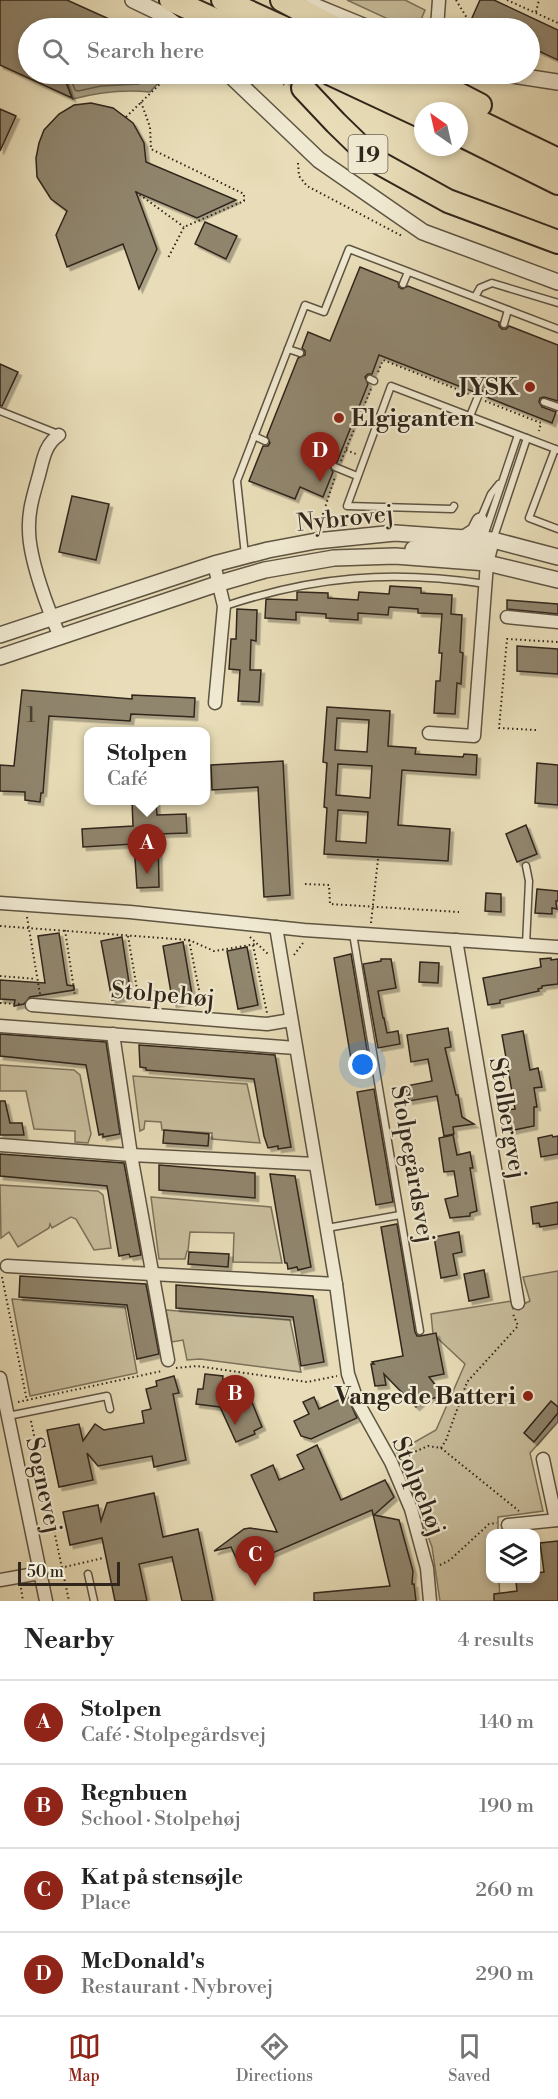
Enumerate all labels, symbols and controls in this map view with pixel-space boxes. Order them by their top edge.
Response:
search box [18,18,540,84]
icon: search [39,35,72,68]
text: Search here [87,38,204,65]
north arrow [414,102,468,156]
road number: 19 [348,135,388,173]
place label: JYSK [456,373,519,403]
marker: JYSK [523,380,537,394]
place label: Elgiganten [351,404,475,434]
marker: Elgiganten [332,411,346,425]
pin: D [300,432,340,482]
street label: Nybrovej [295,499,395,539]
house number: 1 [26,703,36,729]
popup [84,727,210,805]
text: Stolpen [107,740,187,767]
text: Café [107,767,148,792]
pin: A [128,824,166,874]
street label: Stolpehøj [110,976,216,1014]
your location [348,1050,377,1079]
street label: Stolbergvej [482,1055,532,1181]
street label: Stolpegårdsvej [383,1083,441,1245]
pin: B [216,1376,254,1425]
place label: Vangede Batteri [334,1382,516,1412]
marker: Vangede Batteri [521,1389,535,1403]
street label: Stolpehøj [385,1432,452,1540]
street label: Sognevej [18,1434,68,1536]
map controls [486,1529,540,1583]
button: layers [486,1529,540,1583]
pin: C [236,1536,274,1586]
scale bar [18,1559,120,1586]
text: 50 m [27,1562,64,1582]
text: Nearby [24,1624,114,1656]
text: 4 results [457,1628,534,1653]
text: Stolpen [81,1696,161,1723]
text: A [36,1710,51,1735]
text: 140 m [479,1710,534,1735]
text: Café · Stolpegårdsvej [81,1723,266,1748]
text: Regnbuen [81,1780,187,1807]
text: B [36,1794,51,1819]
text: 190 m [479,1794,534,1819]
text: School · Stolpehøj [81,1807,241,1832]
text: Kat på stensøjle [81,1864,243,1891]
text: C [36,1878,51,1903]
text: 260 m [476,1878,534,1903]
text: Place [81,1891,131,1916]
text: McDonald's [81,1948,205,1975]
text: D [36,1962,51,1987]
text: 290 m [476,1962,534,1987]
text: Restaurant · Nybrovej [81,1975,273,2000]
tab: Map [68,2030,101,2086]
tab: Directions [236,2030,313,2086]
tab: Saved [448,2030,490,2086]

